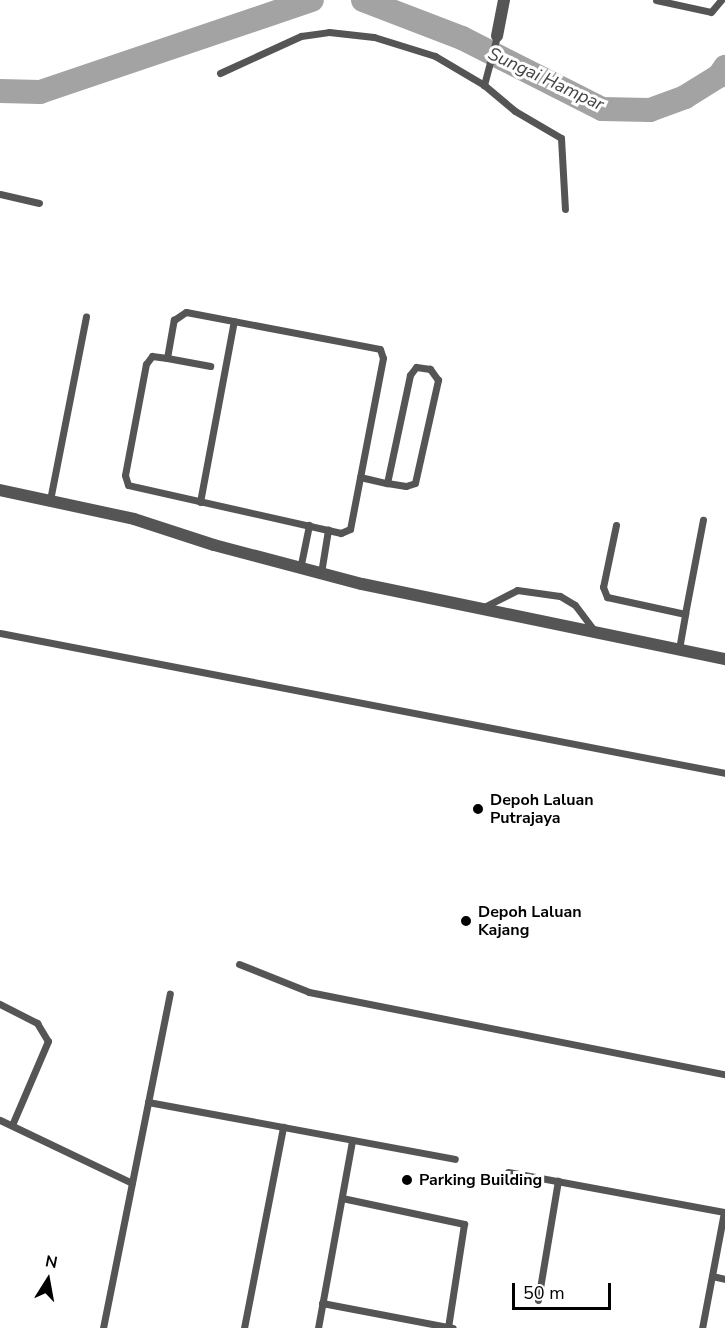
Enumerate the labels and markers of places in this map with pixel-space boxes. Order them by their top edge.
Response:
place label: Depoh Laluan Putrajaya [490,790,594,828]
marker: Depoh Laluan Putrajaya [471,802,485,816]
place label: Depoh Laluan Kajang [478,902,582,940]
marker: Depoh Laluan Kajang [459,914,473,928]
place label: Parking Building [419,1170,542,1190]
marker: Parking Building [400,1173,414,1187]

